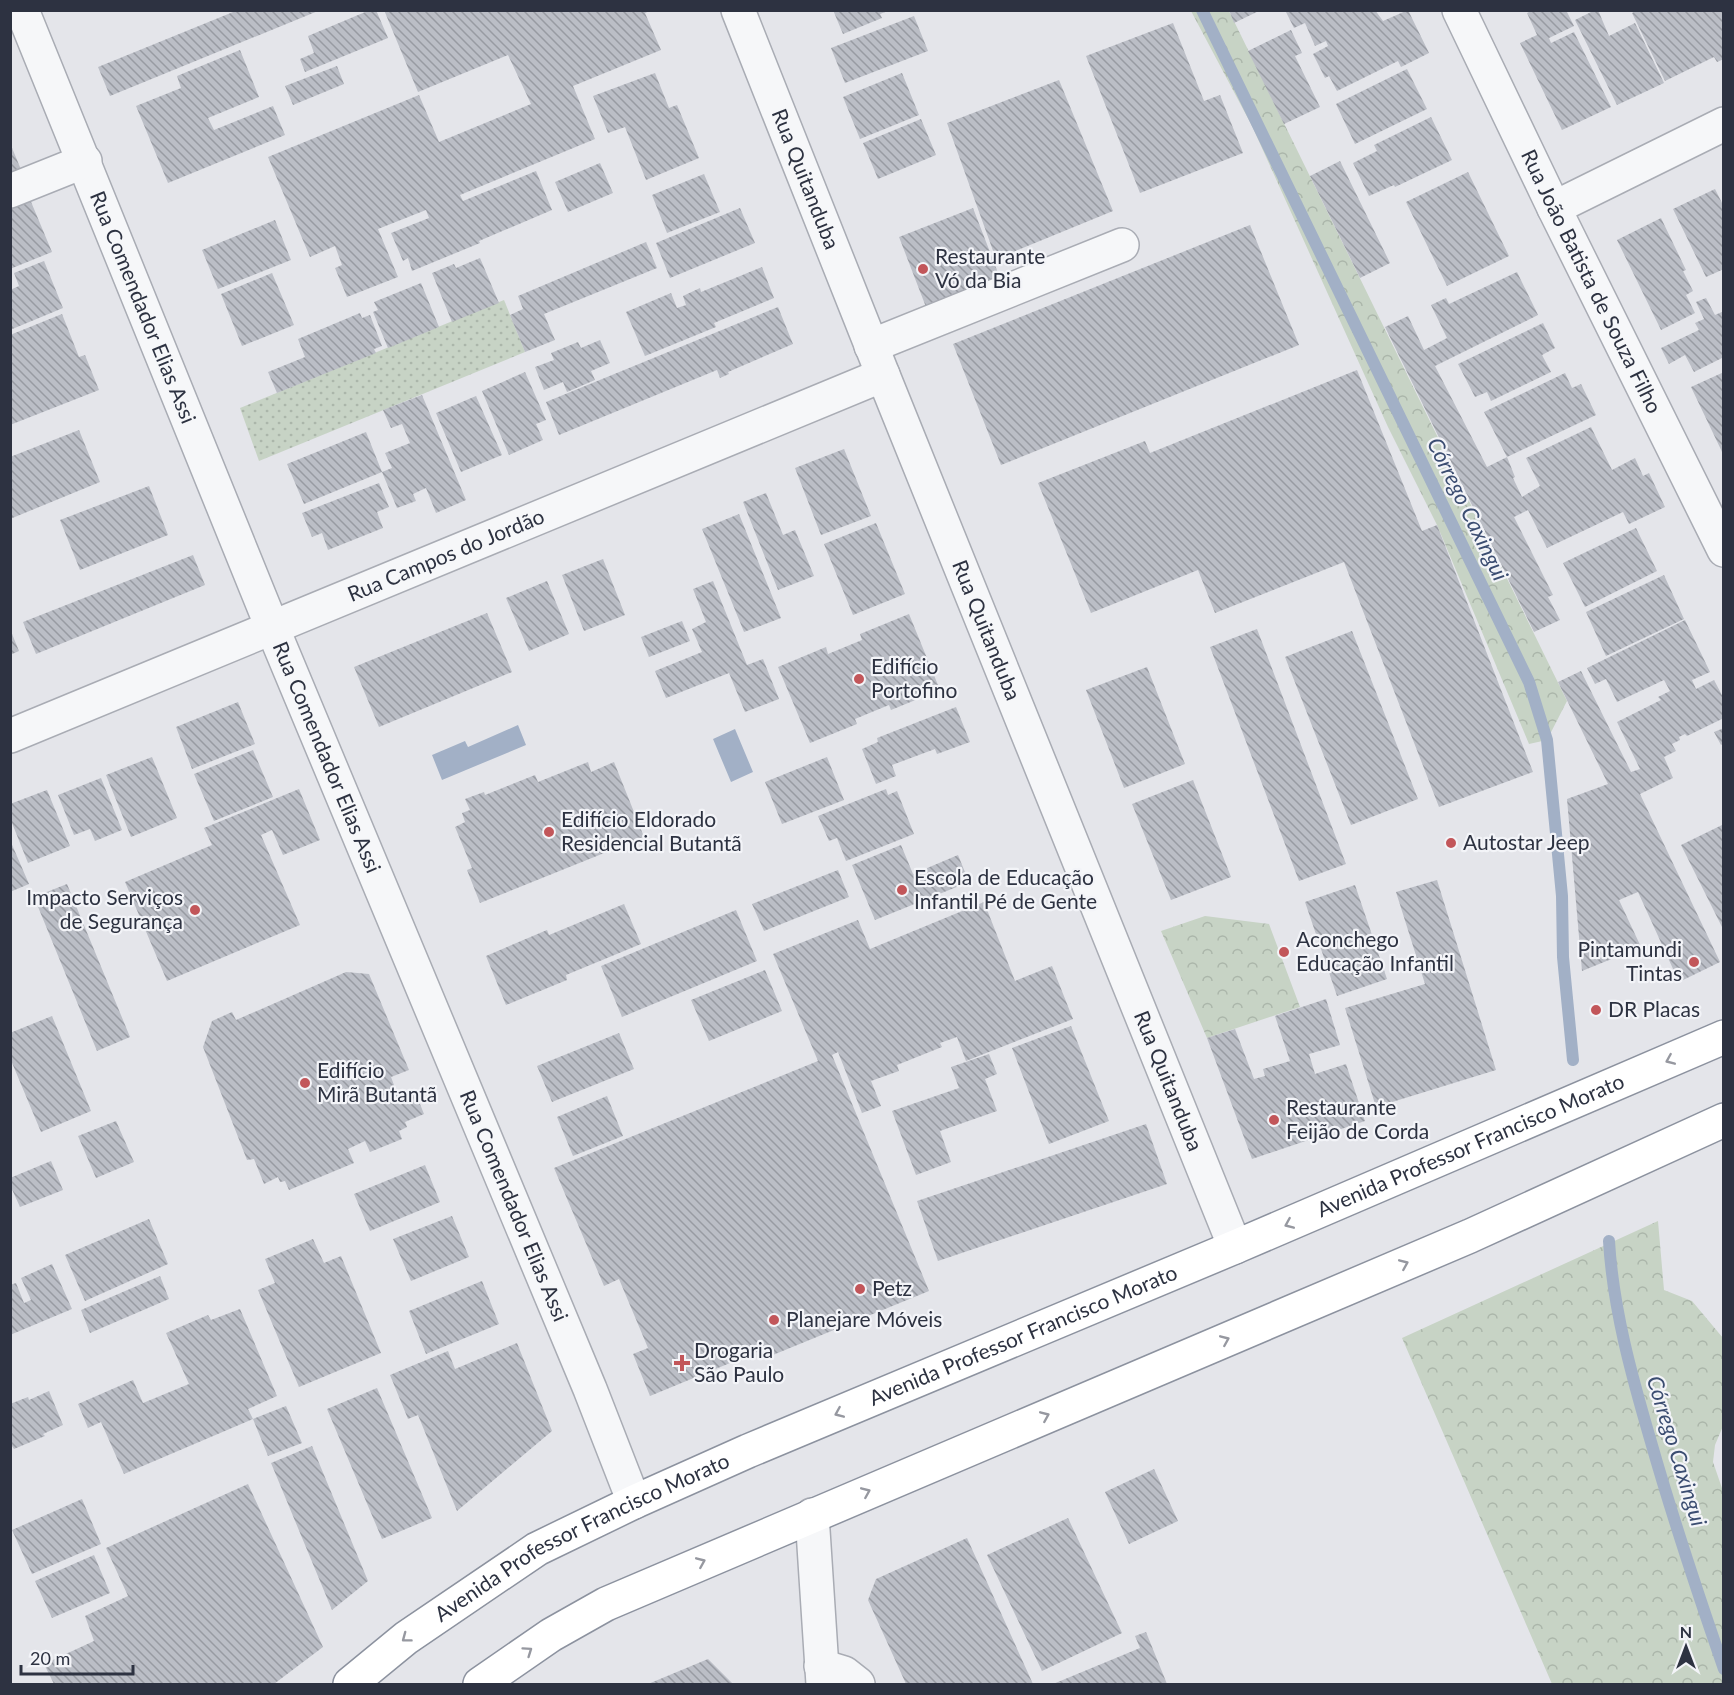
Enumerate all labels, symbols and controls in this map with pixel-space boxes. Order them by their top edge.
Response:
street label: Rua Quitanduba [767,105,846,252]
street label: Rua João Batista de Souza Filho [1517,145,1668,417]
street label: Rua Comendador Elias Assi [86,187,202,427]
place label: Restaurante Vó da Bia [935,243,1045,292]
marker: Restaurante Vó da Bia [916,262,930,276]
water label: Córrego Caxingui [1422,433,1515,585]
street label: Rua Campos do Jordão [344,502,548,606]
street label: Rua Quitanduba [948,556,1027,703]
street label: Rua Comendador Elias Assi [268,637,387,876]
place label: Edifício Portofino [871,653,957,702]
marker: Edifício Portofino [852,672,866,686]
place label: Edifício Eldorado Residencial Butantã [561,806,742,855]
marker: Edifício Eldorado Residencial Butantã [542,825,556,839]
place label: Autostar Jeep [1463,829,1590,854]
marker: Autostar Jeep [1444,836,1458,850]
place label: Escola de Educação Infantil Pé de Gente [914,864,1097,913]
marker: Escola de Educação Infantil Pé de Gente [895,883,909,897]
place label: Impacto Serviços de Segurança [26,884,183,933]
marker: Impacto Serviços de Segurança [188,903,202,917]
place label: Aconchego Educação Infantil [1296,926,1454,975]
place label: Pintamundi Tintas [1577,936,1682,985]
marker: Aconchego Educação Infantil [1277,945,1291,959]
marker: Pintamundi Tintas [1687,955,1701,969]
place label: DR Placas [1608,996,1700,1021]
marker: DR Placas [1589,1003,1603,1017]
street label: Rua Quitanduba [1130,1007,1209,1154]
one-way arrow [1665,1053,1676,1065]
place label: Edifício Mirã Butantã [317,1057,437,1106]
street label: Avenida Professor Francisco Morato [1313,1067,1628,1221]
marker: Edifício Mirã Butantã [298,1076,312,1090]
street label: Rua Comendador Elias Assi [456,1086,574,1325]
place label: Restaurante Feijão de Corda [1286,1094,1429,1143]
marker: Restaurante Feijão de Corda [1267,1113,1281,1127]
one-way arrow [1285,1216,1296,1228]
street label: Avenida Professor Francisco Morato [865,1259,1181,1410]
one-way arrow [1398,1259,1409,1271]
place label: Petz [872,1275,912,1300]
marker: Petz [853,1282,867,1296]
place label: Planejare Móveis [786,1306,942,1331]
marker: Planejare Móveis [767,1313,781,1327]
one-way arrow [1218,1335,1229,1347]
place label: Drogaria São Paulo [694,1337,784,1386]
marker: Drogaria São Paulo [675,1356,689,1370]
water label: Córrego Caxingui [1642,1372,1713,1529]
one-way arrow [834,1406,845,1418]
one-way arrow [1039,1411,1050,1423]
street label: Avenida Professor Francisco Morato [429,1447,733,1626]
one-way arrow [859,1487,870,1499]
one-way arrow [695,1557,706,1569]
north arrow [1656,1617,1716,1677]
text: N [1680,1622,1692,1641]
one-way arrow [402,1630,413,1641]
scale bar [21,1638,134,1676]
text: 20 m [30,1647,70,1669]
one-way arrow [521,1647,532,1658]

